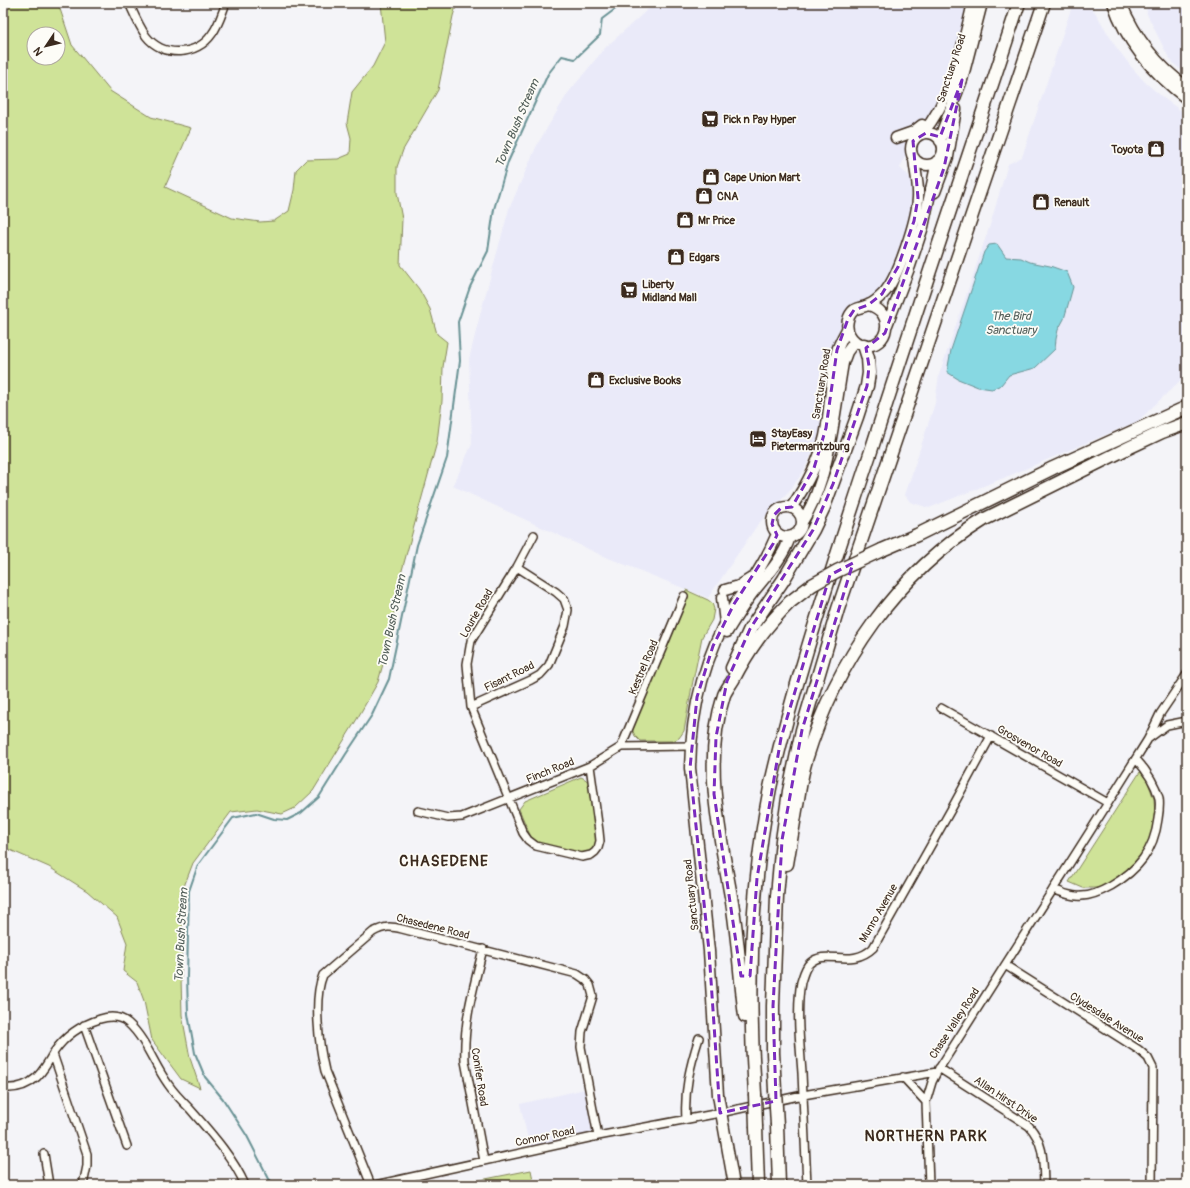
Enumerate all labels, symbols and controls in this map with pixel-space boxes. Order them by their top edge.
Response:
north arrow [26,26,66,66]
street label: Sanctuary Road [934,32,969,104]
text: N [30,44,46,58]
water label: Town Bush Stream [492,76,543,170]
supermarket icon: Pick n Pay Hyper [700,109,720,129]
place label: Pick n Pay Hyper [723,113,797,126]
shop icon: Toyota [1146,139,1166,159]
place label: Toyota [1110,143,1143,156]
shop icon: Cape Union Mart [701,167,721,187]
place label: Cape Union Mart [724,171,801,184]
shop icon: CNA [694,186,714,206]
place label: CNA [717,190,739,203]
shop icon: Renault [1031,192,1051,212]
place label: Renault [1054,196,1090,209]
shop icon: Mr Price [675,210,695,230]
place label: Mr Price [698,214,736,227]
shop icon: Edgars [666,247,686,267]
place label: Edgars [689,251,720,264]
place label: Liberty Midland Mall [642,278,697,304]
supermarket icon: Liberty Midland Mall [619,280,639,300]
water label: The Bird Sanctuary [986,309,1038,338]
street label: Sanctuary Road [809,348,834,421]
shop icon: Exclusive Books [586,370,606,390]
place label: Exclusive Books [609,374,681,387]
place label: StayEasy Pietermaritzburg [771,427,850,453]
hotel icon: StayEasy Pietermaritzburg [748,429,768,449]
water label: Town Bush Stream [375,572,410,669]
street label: Lourie Road [457,587,496,640]
street label: Kestrel Road [626,638,661,697]
street label: Fisant Road [482,659,536,694]
street label: Grosvenor Road [995,722,1065,770]
street label: Finch Road [524,755,576,786]
district label: CHASEDENE [399,852,489,871]
street label: Sanctuary Road [681,859,702,931]
street label: Munro Avenue [856,881,901,945]
water label: Town Bush Stream [172,886,192,983]
street label: Chasedene Road [395,911,471,942]
street label: Chase Valley Road [927,985,982,1061]
street label: Clydesdale Avenue [1067,989,1147,1046]
street label: Conifer Road [468,1047,491,1107]
street label: Allan Hirst Drive [971,1073,1040,1126]
street label: Connor Road [514,1124,576,1149]
district label: NORTHERN PARK [864,1127,988,1146]

